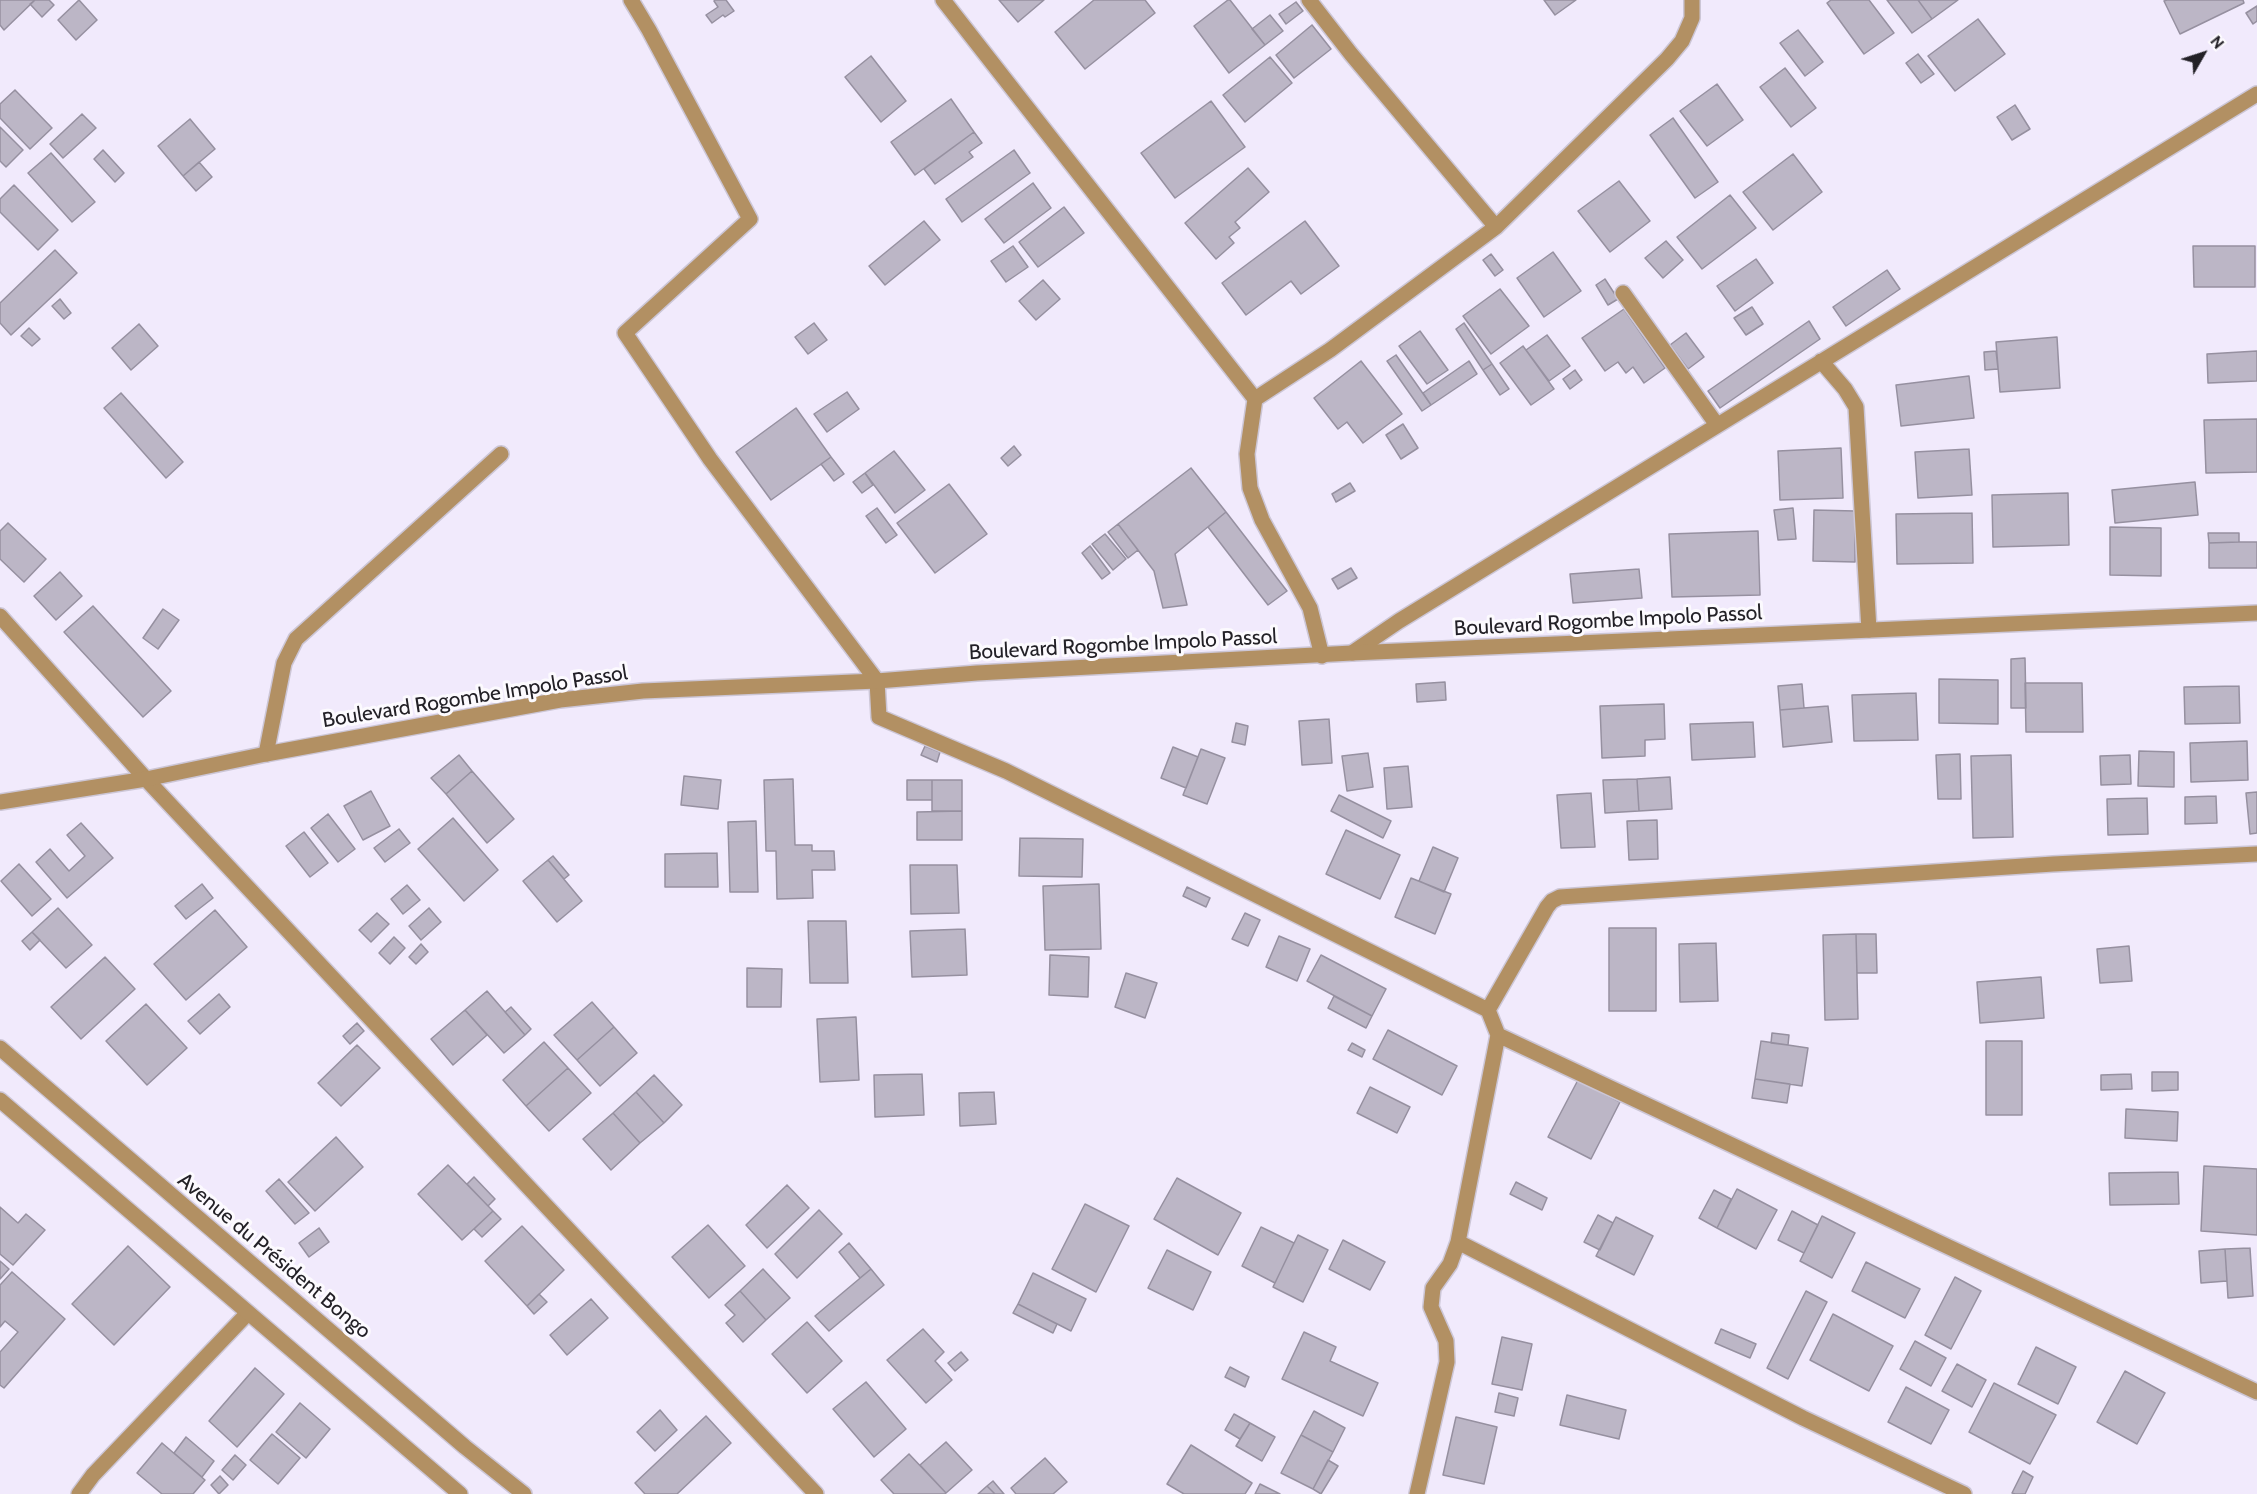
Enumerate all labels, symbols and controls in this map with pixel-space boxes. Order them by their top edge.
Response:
north arrow [2173,24,2233,84]
text: N [2206,32,2228,53]
street label: Boulevard Rogombe Impolo Passol [1453,600,1763,642]
street label: Boulevard Rogombe Impolo Passol [968,624,1278,666]
street label: Boulevard Rogombe Impolo Passol [321,660,629,734]
street label: Avenue du Président Bongo [172,1168,376,1344]

